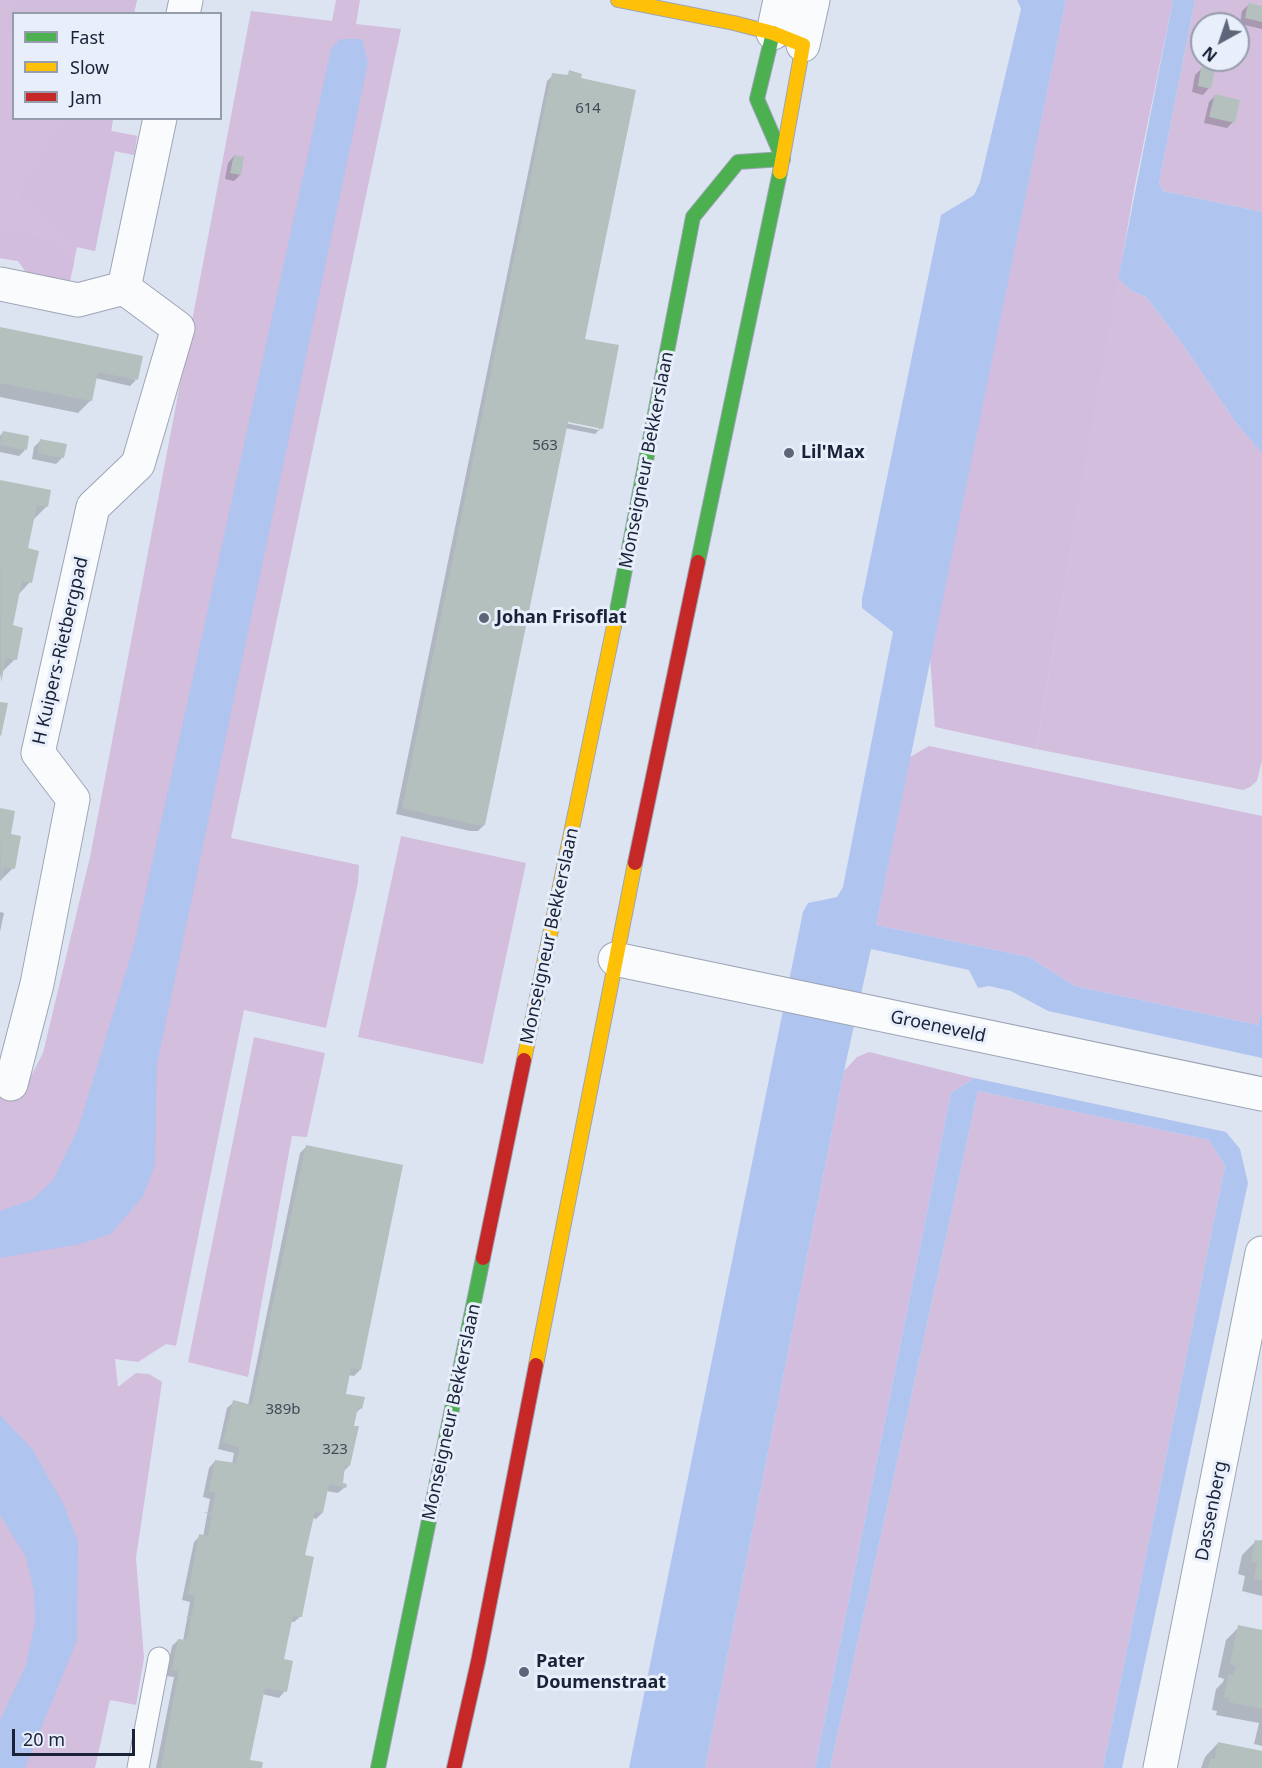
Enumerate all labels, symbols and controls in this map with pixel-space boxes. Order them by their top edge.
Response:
legend [12,12,222,120]
north arrow [1190,12,1250,72]
text: Fast [70,25,105,49]
text: N [1198,42,1222,67]
text: Slow [70,55,109,79]
text: Jam [70,85,102,109]
house number: 614 [575,100,601,118]
street label: Monseigneur Bekkerslaan [615,350,679,570]
house number: 563 [532,437,558,455]
place label: Lil'Max [801,442,865,464]
marker: Lil'Max [782,446,796,460]
street label: H Kuipers-Rietbergpad [29,555,93,747]
place label: Johan Frisoflat [496,607,627,629]
marker: Johan Frisoflat [477,611,491,625]
street label: Monseigneur Bekkerslaan [517,826,583,1046]
street label: Groeneveld [888,1006,988,1048]
street label: Monseigneur Bekkerslaan [419,1302,485,1522]
house number: 389b [266,1401,300,1419]
house number: 323 [322,1441,348,1459]
street label: Dassenberg [1192,1459,1232,1563]
place label: Pater Doumenstraat [536,1651,666,1694]
marker: Pater Doumenstraat [517,1665,531,1679]
scale bar [15,1717,138,1755]
text: 20 m [23,1727,65,1751]

